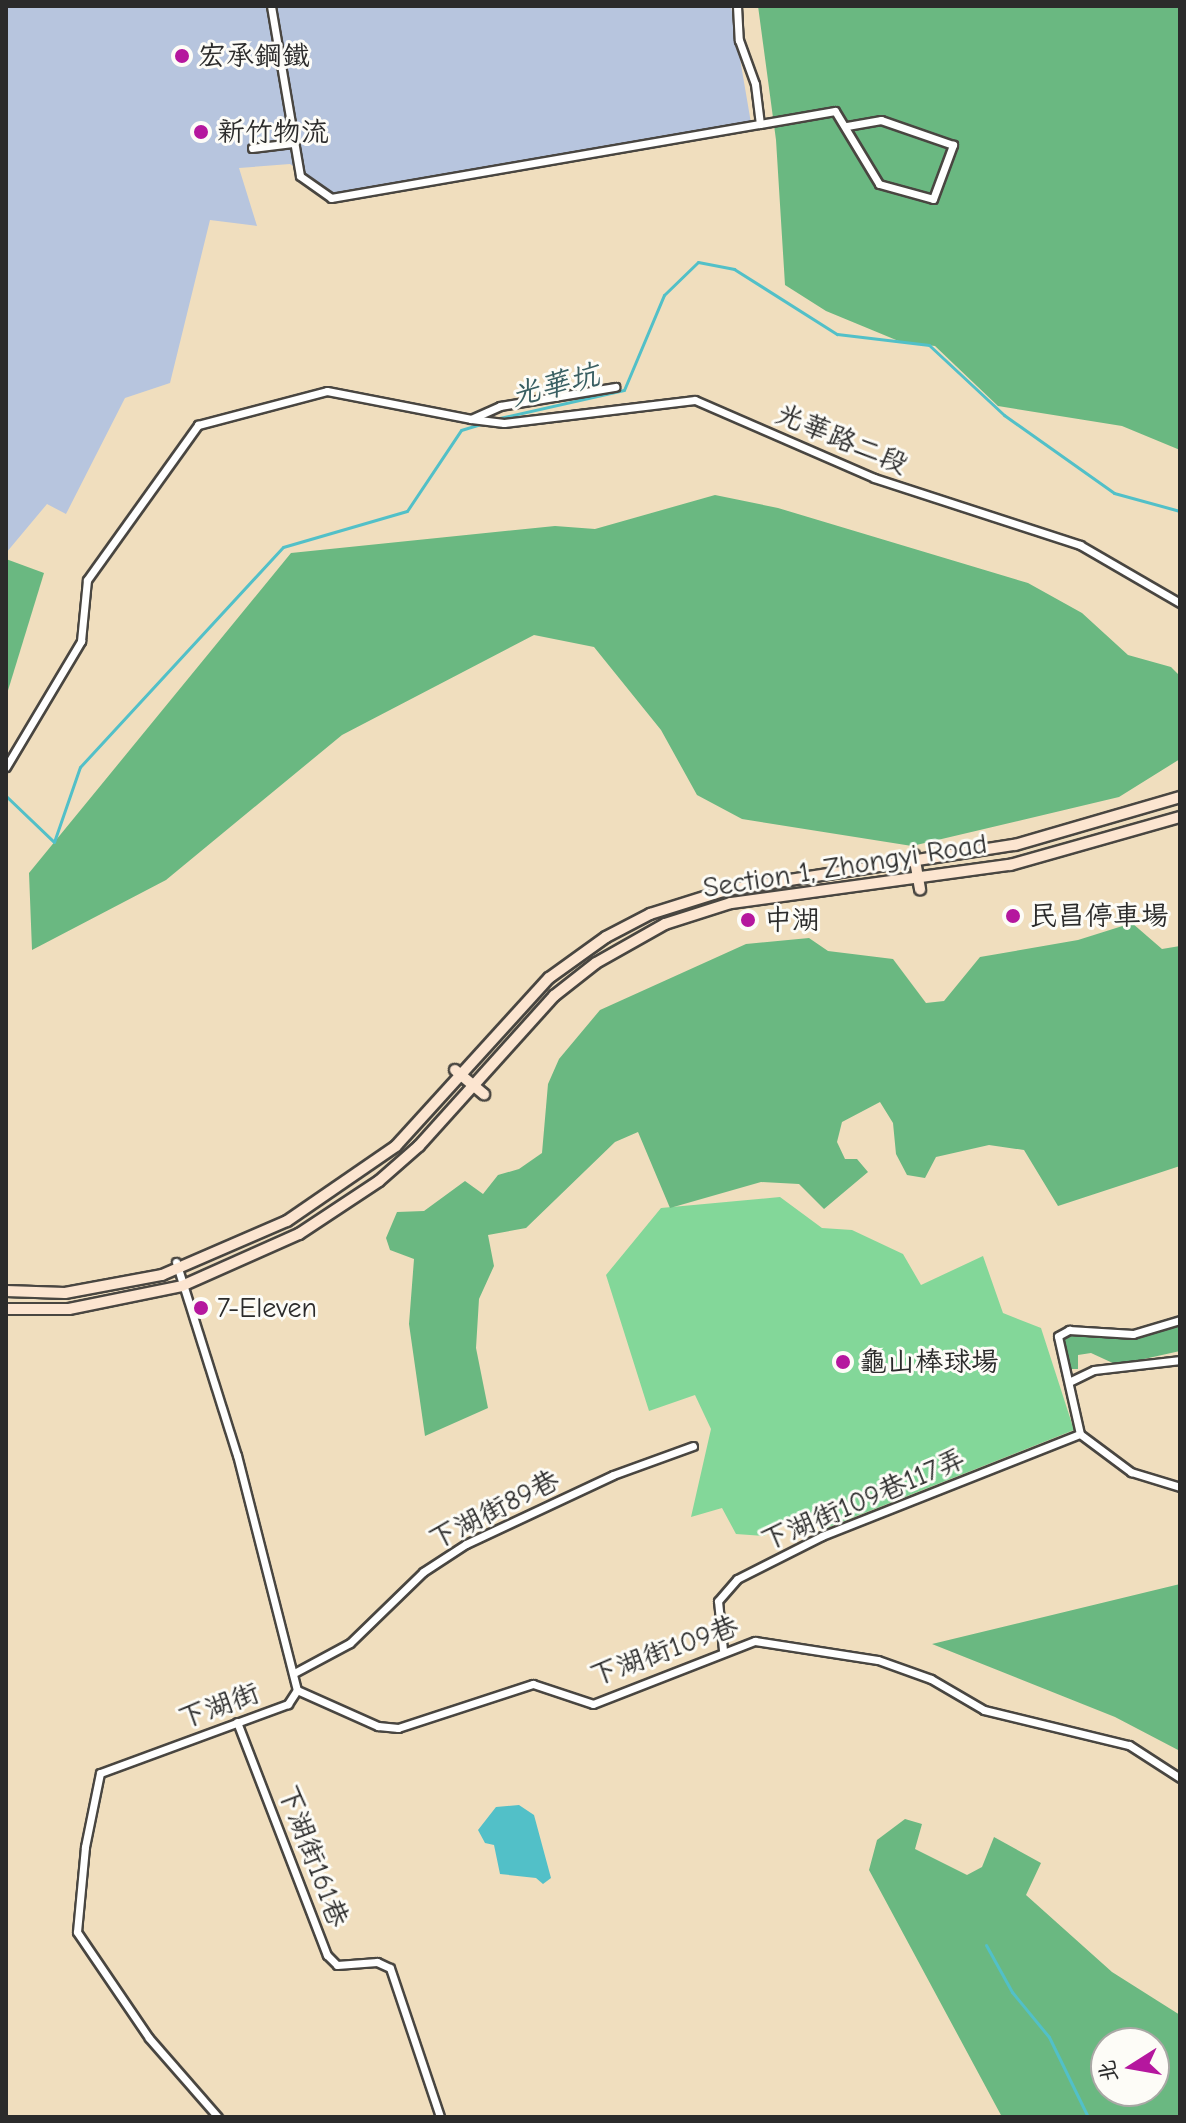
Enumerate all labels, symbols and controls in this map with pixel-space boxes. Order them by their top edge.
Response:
place label: 宏承鋼鐵 [198,39,310,73]
marker: 宏承鋼鐵 [173,47,191,65]
place label: 新竹物流 [217,115,329,149]
marker: 新竹物流 [192,123,210,141]
water label: 光華坑 [507,358,603,414]
street label: 光華路二段 [771,396,913,482]
street label: Section 1, Zhongyi Road [701,827,989,905]
place label: 民昌停車場 [1029,899,1169,933]
place label: 中湖 [764,903,820,937]
marker: 民昌停車場 [1004,907,1022,925]
marker: 中湖 [739,911,757,929]
place label: 7-Eleven [217,1291,317,1325]
marker: 7-Eleven [192,1299,210,1317]
place label: 龜山棒球場 [859,1345,999,1379]
marker: 龜山棒球場 [834,1353,852,1371]
street label: 下湖街109巷117弄 [756,1442,970,1558]
street label: 下湖街89巷 [423,1463,565,1557]
street label: 下湖街109巷 [585,1609,743,1693]
street label: 下湖街 [174,1676,264,1736]
street label: 下湖街161巷 [271,1780,355,1932]
north arrow [1090,2027,1170,2107]
text: 北 [1094,2058,1123,2084]

